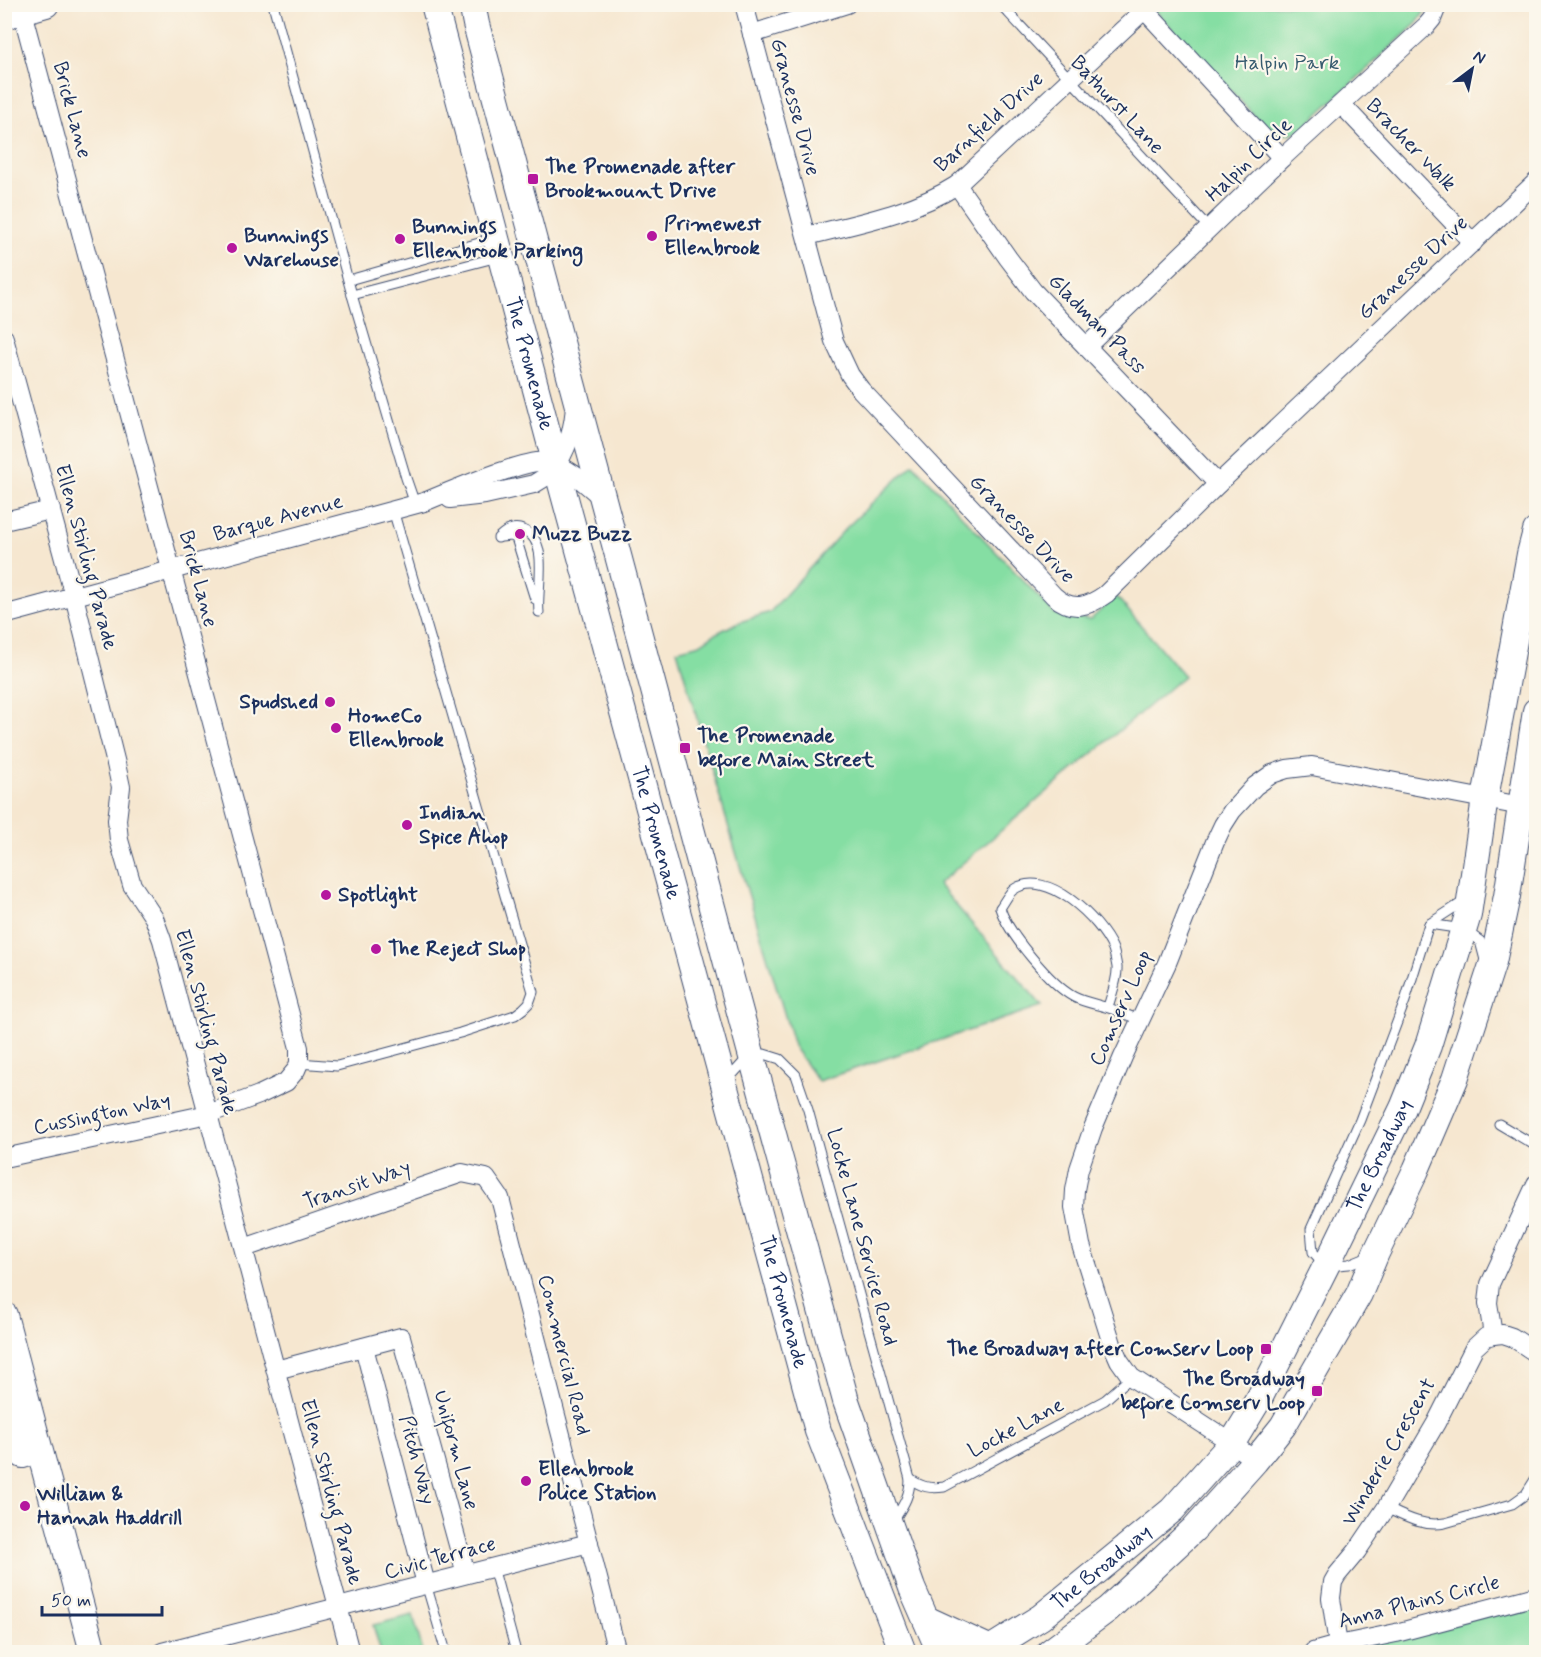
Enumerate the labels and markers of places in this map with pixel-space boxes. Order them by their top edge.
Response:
place label: The Promenade after Brookmount Drive [545,153,736,205]
marker: The Promenade after Brookmount Drive [526,172,540,186]
place label: Primewest Ellenbrook [664,210,762,262]
place label: Bunnings Ellenbrook Parking [412,213,583,267]
place label: Bunnings Warehouse [243,222,339,274]
marker: Primewest Ellenbrook [645,229,659,243]
marker: Bunnings Ellenbrook Parking [393,232,407,246]
marker: Bunnings Warehouse [225,241,239,255]
place label: Muzz Buzz [532,520,632,548]
marker: Muzz Buzz [513,527,527,541]
place label: Spudshed [239,688,318,716]
marker: Spudshed [323,695,337,709]
place label: HomeCo Ellenbrook [348,702,444,754]
marker: HomeCo Ellenbrook [329,721,343,735]
place label: The Promenade before Main Street [697,722,875,776]
marker: The Promenade before Main Street [678,741,692,755]
place label: Indian Spice Ahop [419,799,509,851]
marker: Indian Spice Ahop [400,818,414,832]
place label: Spotlight [338,881,418,909]
marker: Spotlight [319,888,333,902]
place label: The Reject Shop [388,935,526,963]
marker: The Reject Shop [369,942,383,956]
place label: The Broadway after Comserv Loop [946,1335,1254,1363]
marker: The Broadway after Comserv Loop [1259,1342,1273,1356]
place label: The Broadway before Comserv Loop [1120,1365,1305,1419]
marker: The Broadway before Comserv Loop [1310,1384,1324,1398]
place label: Ellenbrook Police Station [538,1455,657,1507]
marker: Ellenbrook Police Station [519,1474,533,1488]
place label: William & Hannah Haddrill [36,1480,182,1532]
marker: William & Hannah Haddrill [18,1499,32,1513]

